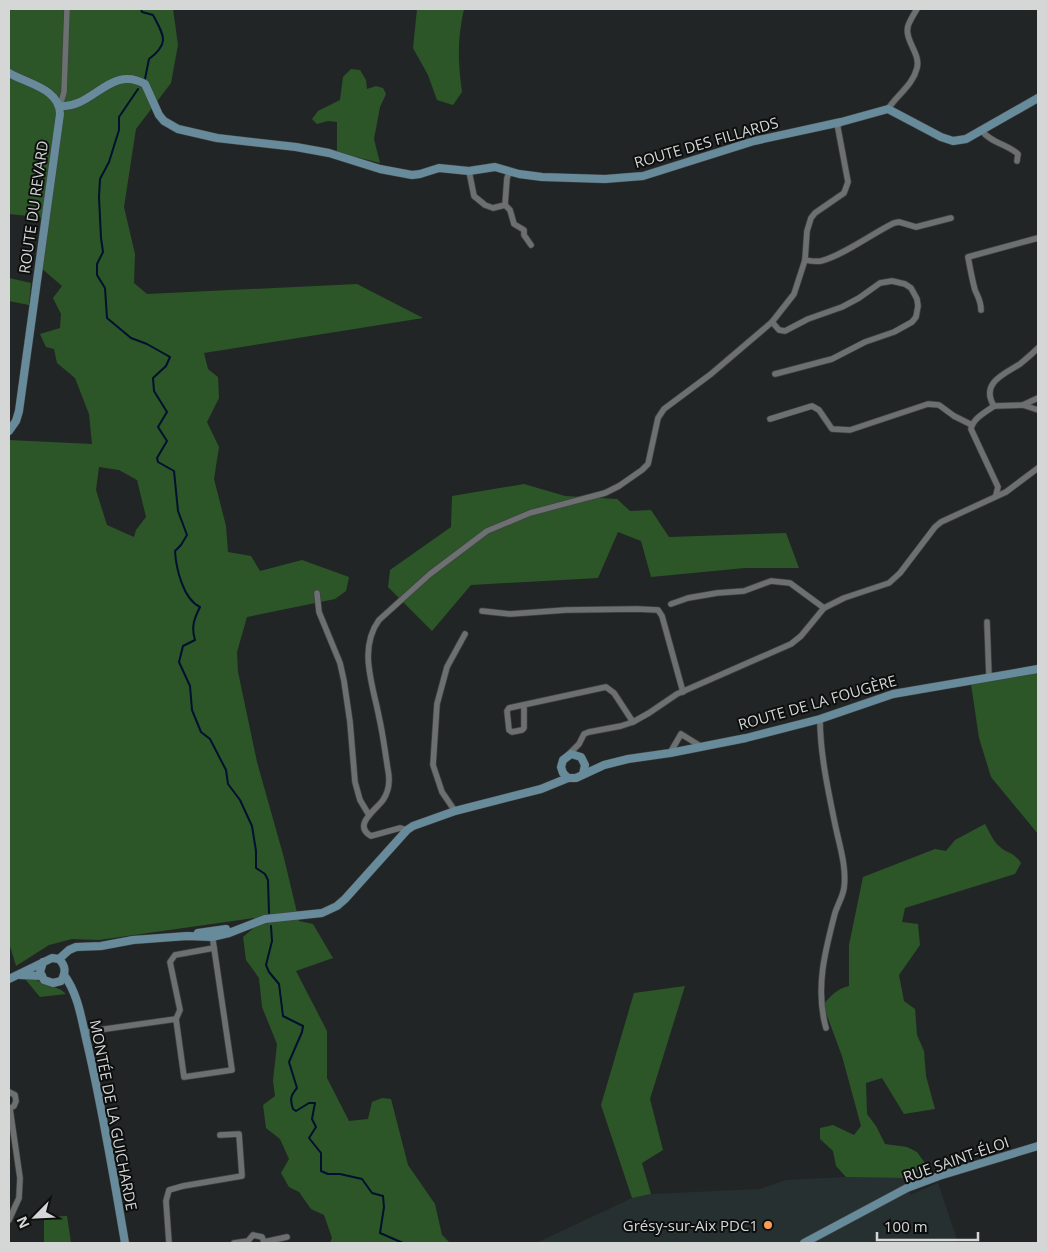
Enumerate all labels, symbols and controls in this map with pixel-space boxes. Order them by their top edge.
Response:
street label: ROUTE DES FILLARDS [632,112,780,172]
street label: ROUTE DU REVARD [14,139,52,275]
street label: ROUTE DE LA FOUGÈRE [735,670,899,734]
street label: MONTÉE DE LA GUICHARDE [86,1018,142,1212]
street label: RUE SAINT-ÉLOI [900,1132,1012,1186]
north arrow [10,1192,60,1242]
scale bar [877,1210,978,1242]
text: N [12,1213,34,1232]
place label: Grésy-sur-Aix PDC1 [623,1215,758,1235]
text: 100 m [884,1216,928,1236]
marker: Grésy-sur-Aix PDC1 [762,1219,774,1231]

